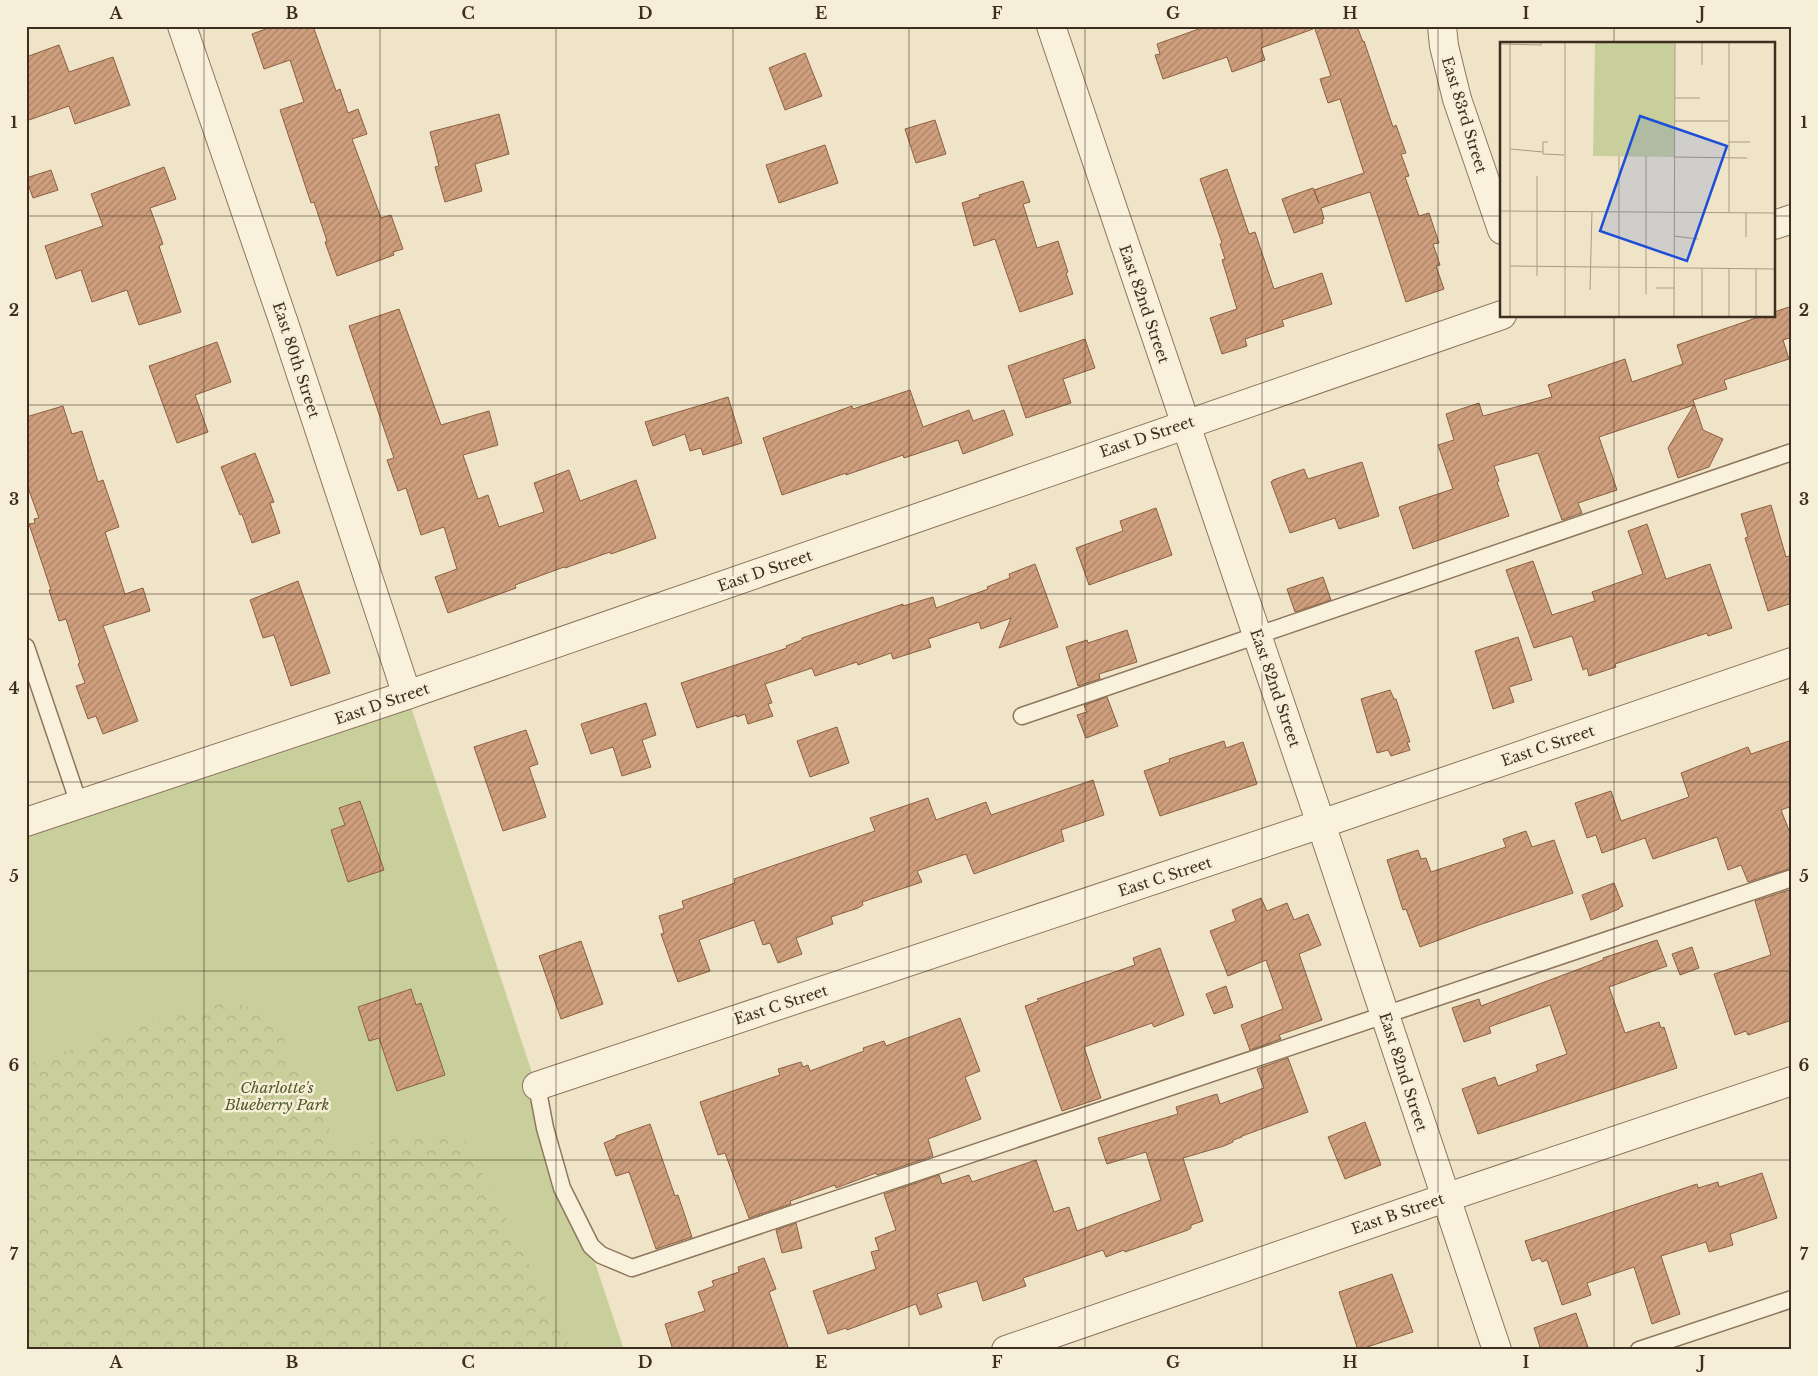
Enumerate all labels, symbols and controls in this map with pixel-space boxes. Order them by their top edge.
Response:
text: A [109,3,124,23]
text: B [286,3,299,23]
text: C [461,3,475,23]
text: D [638,3,652,23]
text: E [815,3,827,23]
text: F [991,3,1003,23]
text: G [1166,3,1180,23]
text: H [1342,3,1358,23]
text: I [1523,3,1530,23]
text: J [1696,3,1705,23]
inset map [1500,42,1776,318]
street label: East 83rd Street [1438,54,1491,176]
text: 1 [11,112,18,132]
text: 1 [1801,112,1808,132]
street label: East 82nd Street [1115,242,1174,366]
street label: East 80th Street [269,299,324,421]
text: 2 [9,300,19,320]
text: 2 [1799,300,1809,320]
street label: East D Street [1097,411,1197,462]
text: 3 [9,489,19,509]
text: 3 [1799,489,1809,509]
street label: East D Street [715,545,815,596]
street label: East 82nd Street [1246,626,1305,750]
text: 4 [9,678,19,698]
street label: East D Street [332,678,432,729]
text: 4 [1799,678,1809,698]
street label: East C Street [1499,721,1597,770]
street label: East C Street [1116,852,1214,901]
text: 5 [9,866,19,886]
text: 5 [1799,866,1809,886]
street label: East C Street [732,980,830,1029]
street label: East 82nd Street [1375,1010,1432,1134]
text: 6 [9,1055,20,1075]
text: 6 [1799,1055,1810,1075]
park label: Charlotte's Blueberry Park [224,1078,329,1114]
street label: East B Street [1349,1189,1447,1238]
text: 7 [10,1244,19,1264]
text: 7 [1800,1244,1809,1264]
text: A [109,1352,124,1372]
text: B [286,1352,299,1372]
text: C [461,1352,475,1372]
text: D [638,1352,652,1372]
text: E [815,1352,827,1372]
text: F [991,1352,1003,1372]
text: G [1166,1352,1180,1372]
text: H [1342,1352,1358,1372]
text: I [1523,1352,1530,1372]
text: J [1696,1352,1705,1372]

